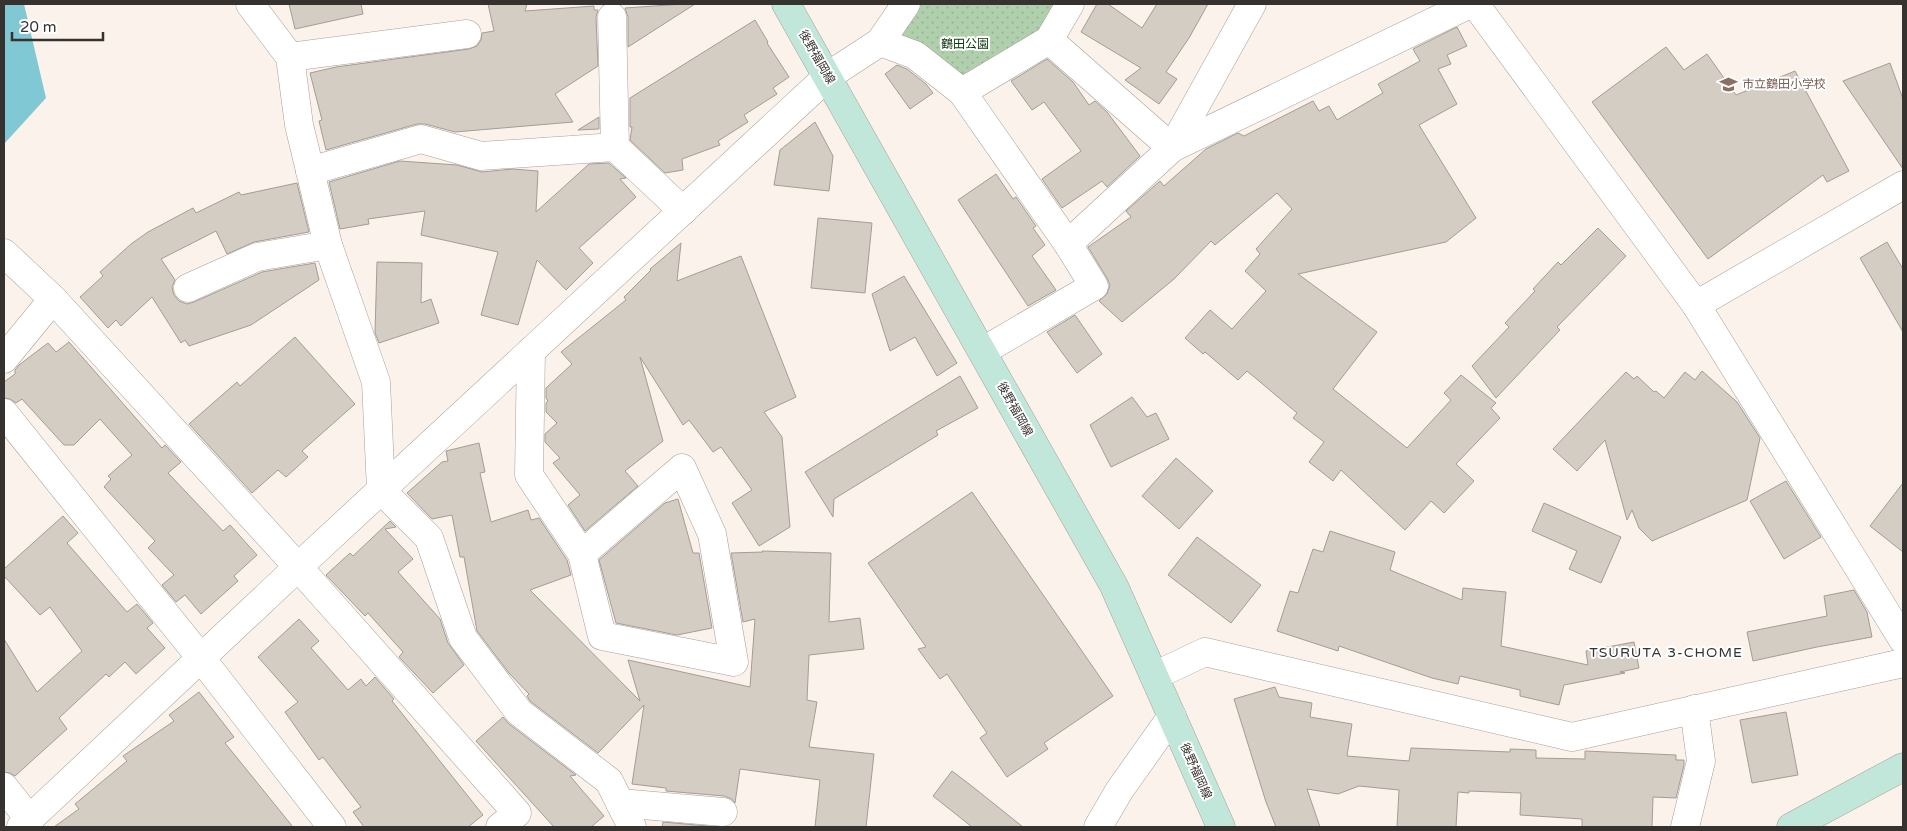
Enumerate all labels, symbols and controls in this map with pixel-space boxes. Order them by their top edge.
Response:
scale bar [12,10,104,42]
text: 20 m [20,18,57,36]
street label: 後野福岡線 [796,28,838,86]
park label: 鶴田公園 [941,37,989,51]
school or university icon: 市立鶴田小学校 [1718,74,1738,94]
place label: 市立鶴田小学校 [1742,77,1826,91]
street label: 後野福岡線 [994,379,1036,439]
district label: TSURUTA 3-CHOME [1589,644,1743,661]
street label: 後野福岡線 [1177,741,1215,801]

